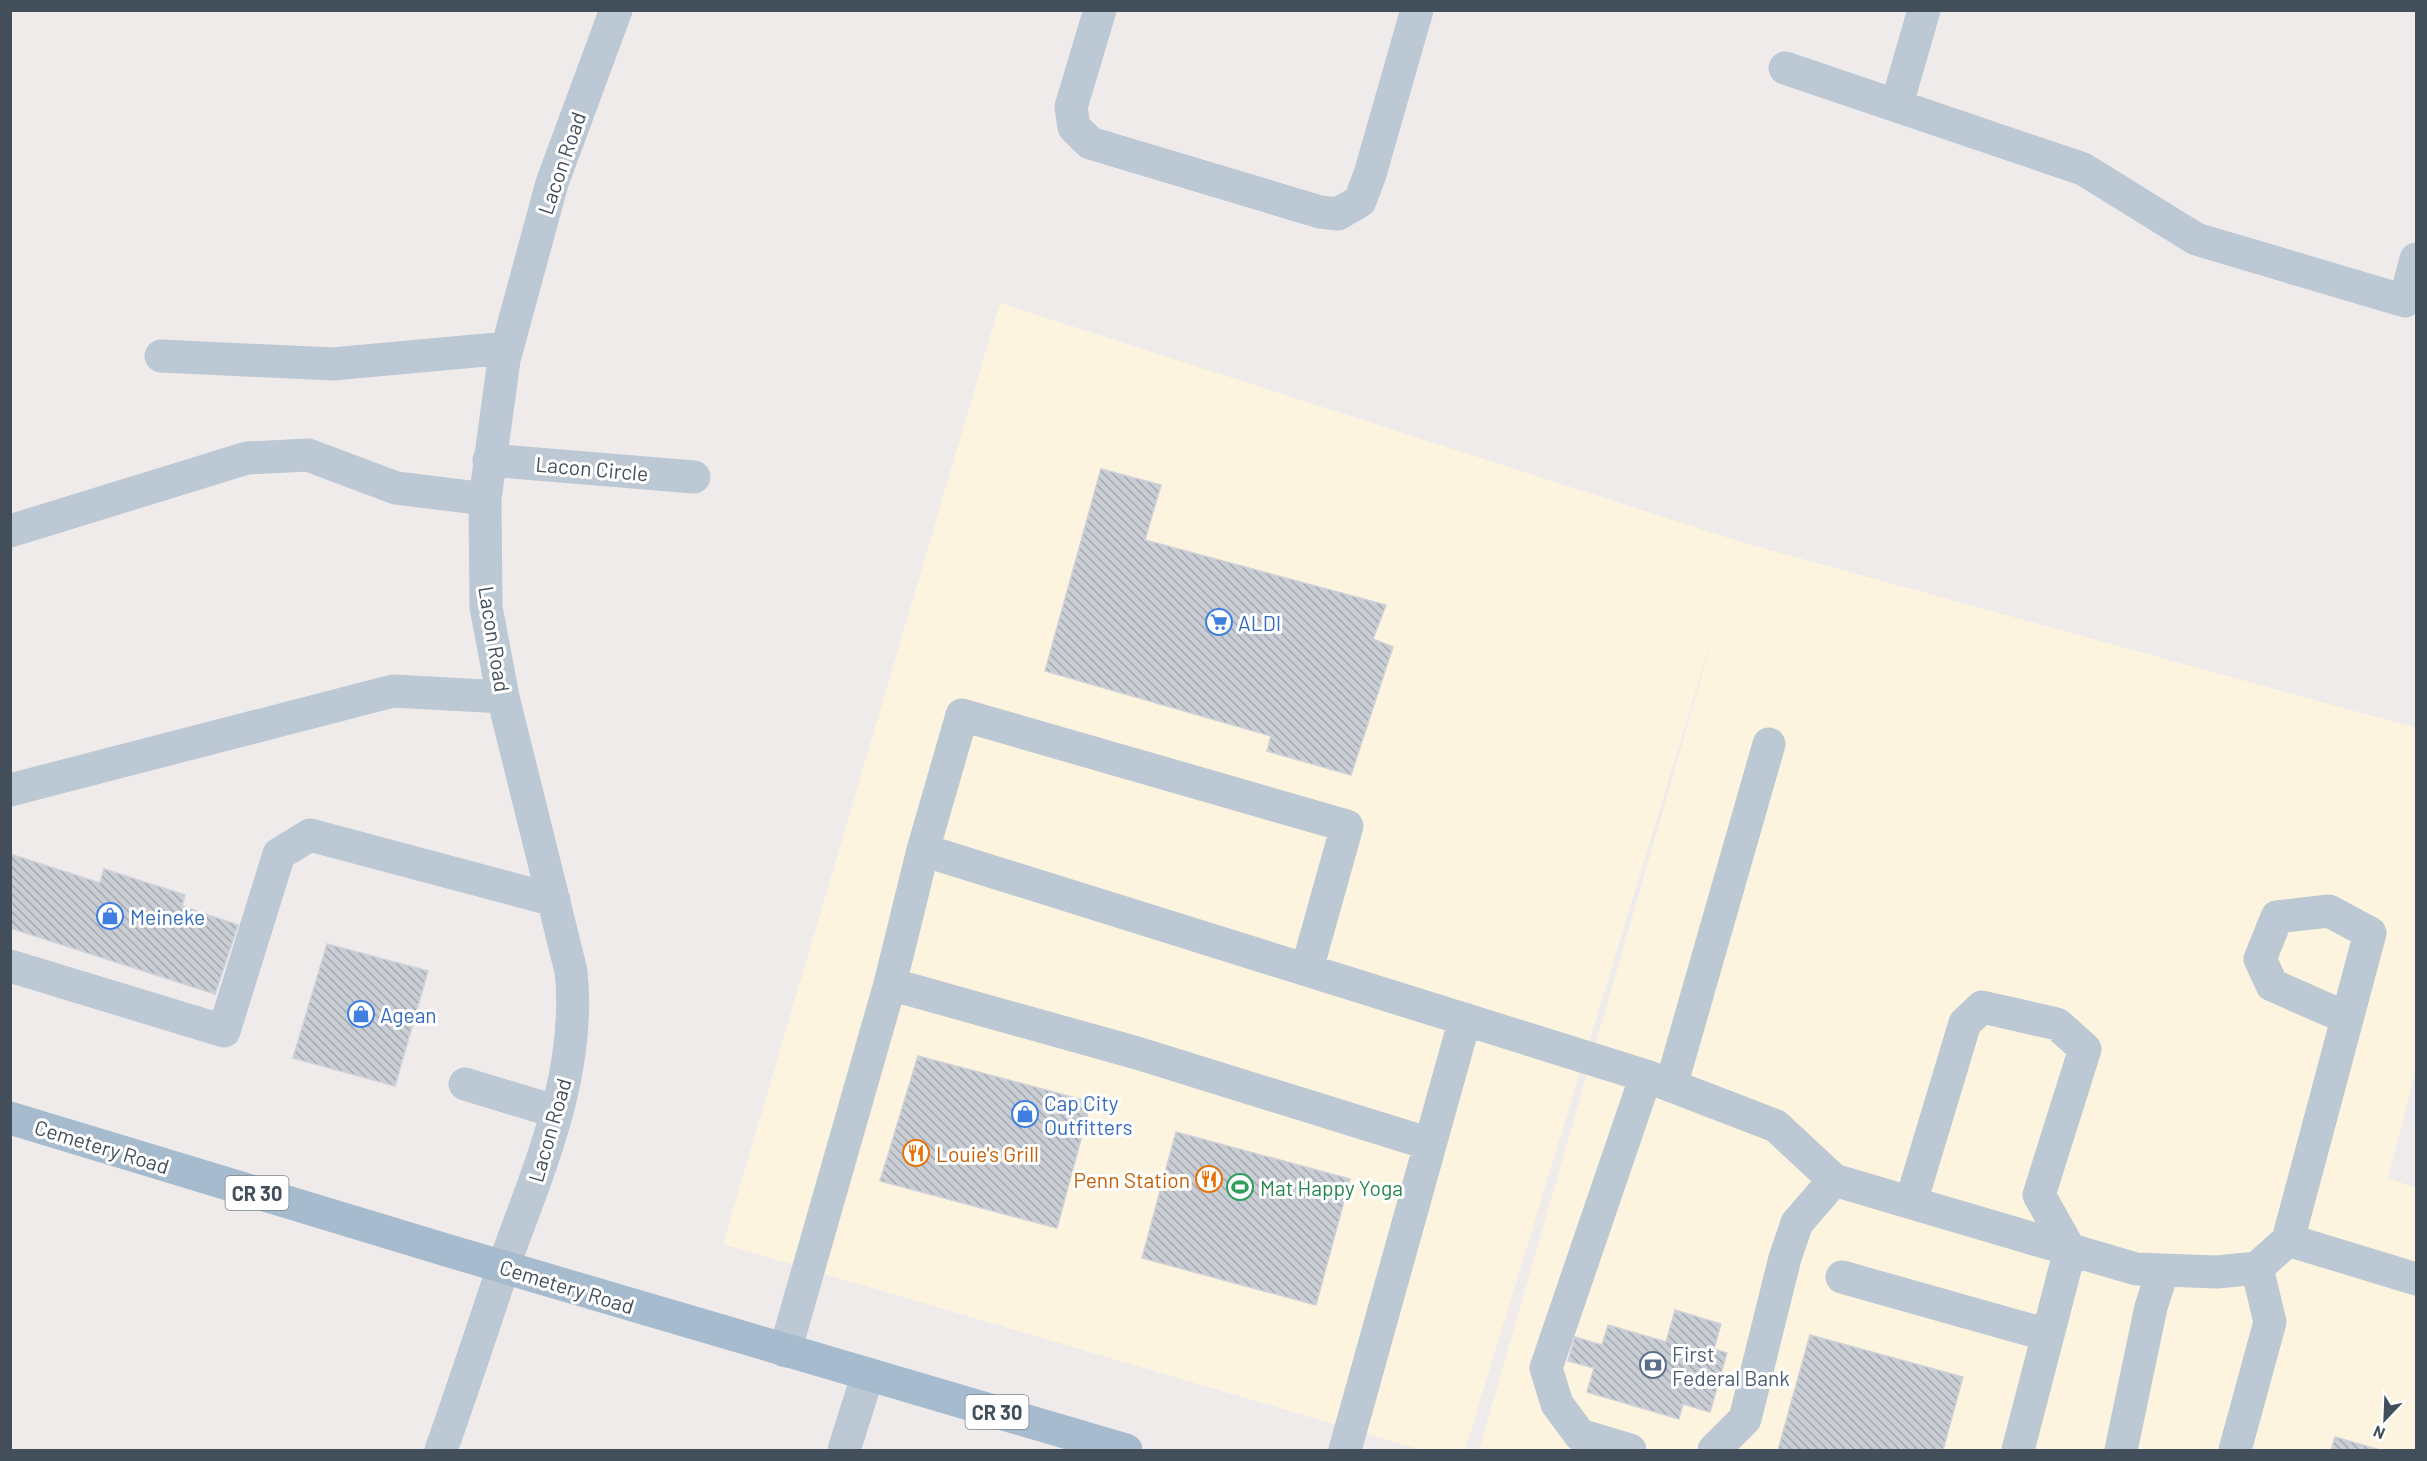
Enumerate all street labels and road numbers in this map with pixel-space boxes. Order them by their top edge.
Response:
street label: Lacon Road [532,108,590,218]
street label: Lacon Circle [535,451,649,485]
street label: Lacon Road [474,584,516,694]
street label: Lacon Road [522,1075,576,1185]
street label: Cemetery Road [32,1114,172,1178]
road number: CR 30 [226,1176,288,1210]
street label: Cemetery Road [497,1254,637,1318]
road number: CR 30 [966,1395,1028,1429]

